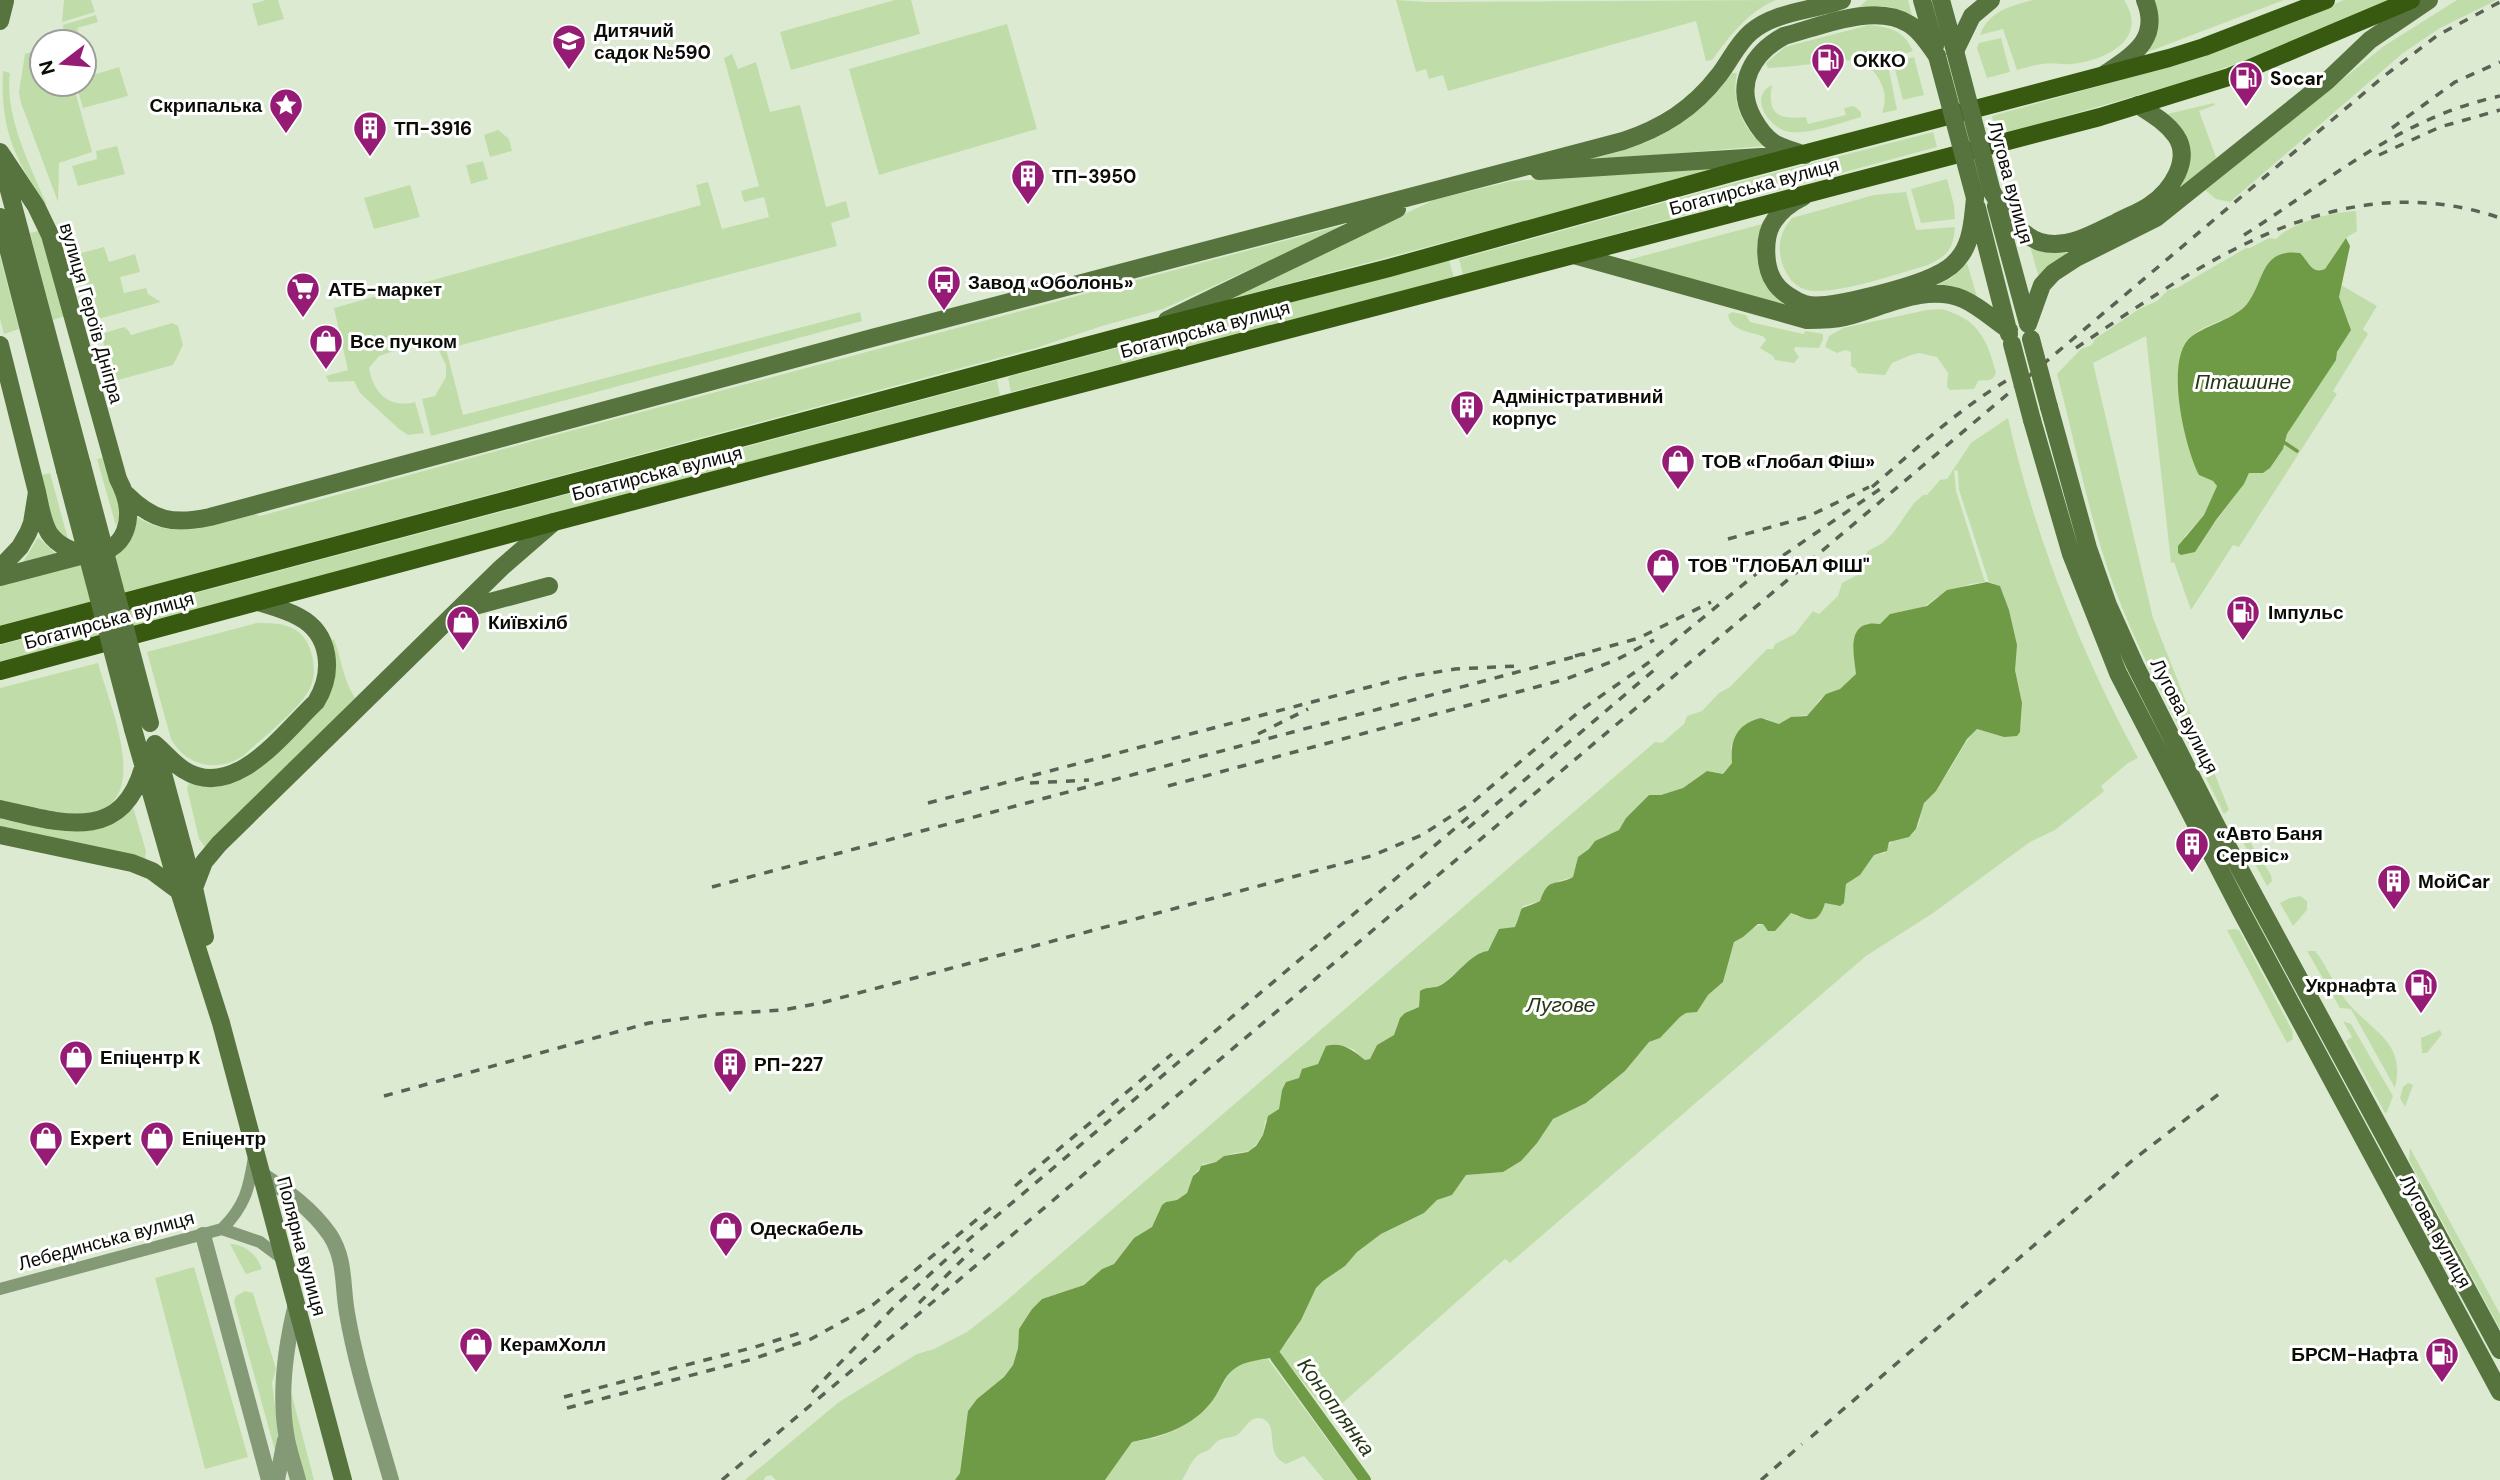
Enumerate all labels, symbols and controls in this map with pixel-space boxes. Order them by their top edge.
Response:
place label: Дитячий садок №590 [594,18,711,65]
school or university icon: Дитячий садок №590 [550,22,588,71]
north arrow [28,28,98,98]
fuel station icon: ОККО [1809,41,1847,90]
place label: ОККО [1853,48,1906,73]
text: N [33,57,61,78]
fuel station icon: Socar [2227,59,2265,108]
place label: Socar [2270,66,2324,91]
place icon: Скрипалька [267,86,305,135]
place label: Скрипалька [150,93,262,118]
building icon: ТП-3916 [351,109,389,158]
place label: ТП-3916 [394,116,472,141]
street label: Лугова вулиця [1982,118,2039,246]
street label: Богатирська вулиця [1666,152,1842,221]
building icon: ТП-3950 [1009,157,1047,206]
place label: ТП-3950 [1052,164,1136,189]
street label: вулиця Героїв Дніпра [54,220,129,407]
bus stop icon: Завод «Оболонь» [925,263,963,312]
supermarket icon: АТБ-маркет [284,270,322,319]
place label: Завод «Оболонь» [968,270,1134,295]
place label: АТБ-маркет [328,277,442,302]
street label: Богатирська вулиця [1117,295,1293,364]
shop icon: Все пучком [307,322,345,371]
place label: Все пучком [350,329,457,354]
water label: Пташине [2195,368,2291,396]
place label: Адміністративний корпус [1492,384,1663,431]
building icon: Адміністративний корпус [1448,388,1486,437]
street label: Богатирська вулиця [569,440,745,507]
shop icon: ТОВ «Глобал Фіш» [1659,442,1697,491]
place label: ТОВ «Глобал Фіш» [1702,449,1875,474]
shop icon: ТОВ "ГЛОБАЛ ФІШ" [1644,546,1682,595]
place label: ТОВ "ГЛОБАЛ ФІШ" [1688,553,1870,578]
street label: Богатирська вулиця [21,586,197,655]
fuel station icon: Імпульс [2224,593,2262,642]
place label: Імпульс [2268,600,2344,625]
shop icon: Київхілб [444,603,482,652]
place label: Київхілб [488,610,568,635]
street label: Лугова вулиця [2145,654,2224,778]
place label: «Авто Баня Сервіс» [2216,821,2323,868]
building icon: «Авто Баня Сервіс» [2173,825,2211,874]
building icon: МойCar [2375,862,2413,911]
place label: МойCar [2418,869,2490,894]
fuel station icon: Укрнафта [2402,966,2440,1015]
place label: Укрнафта [2305,973,2396,998]
water label: Лугове [1525,991,1595,1019]
shop icon: Епіцентр К [57,1038,95,1087]
place label: Епіцентр К [100,1045,201,1070]
building icon: РП-227 [711,1045,749,1094]
place label: РП-227 [754,1052,823,1077]
shop icon: Expert [27,1119,65,1168]
shop icon: Епіцентр [138,1119,176,1168]
place label: Expert [70,1126,132,1151]
place label: Епіцентр [182,1126,266,1151]
street label: Лугова вулиця [2394,1170,2477,1293]
street label: Полярна вулиця [271,1174,332,1319]
street label: Лебединська вулиця [15,1205,197,1276]
shop icon: Одескабель [707,1209,745,1258]
place label: Одескабель [750,1216,863,1241]
shop icon: КерамХолл [457,1325,495,1374]
place label: КерамХолл [500,1332,606,1357]
fuel station icon: БРСМ-Нафта [2423,1335,2461,1384]
place label: БРСМ-Нафта [2291,1342,2418,1367]
water label: Коноплянка [1291,1352,1381,1462]

